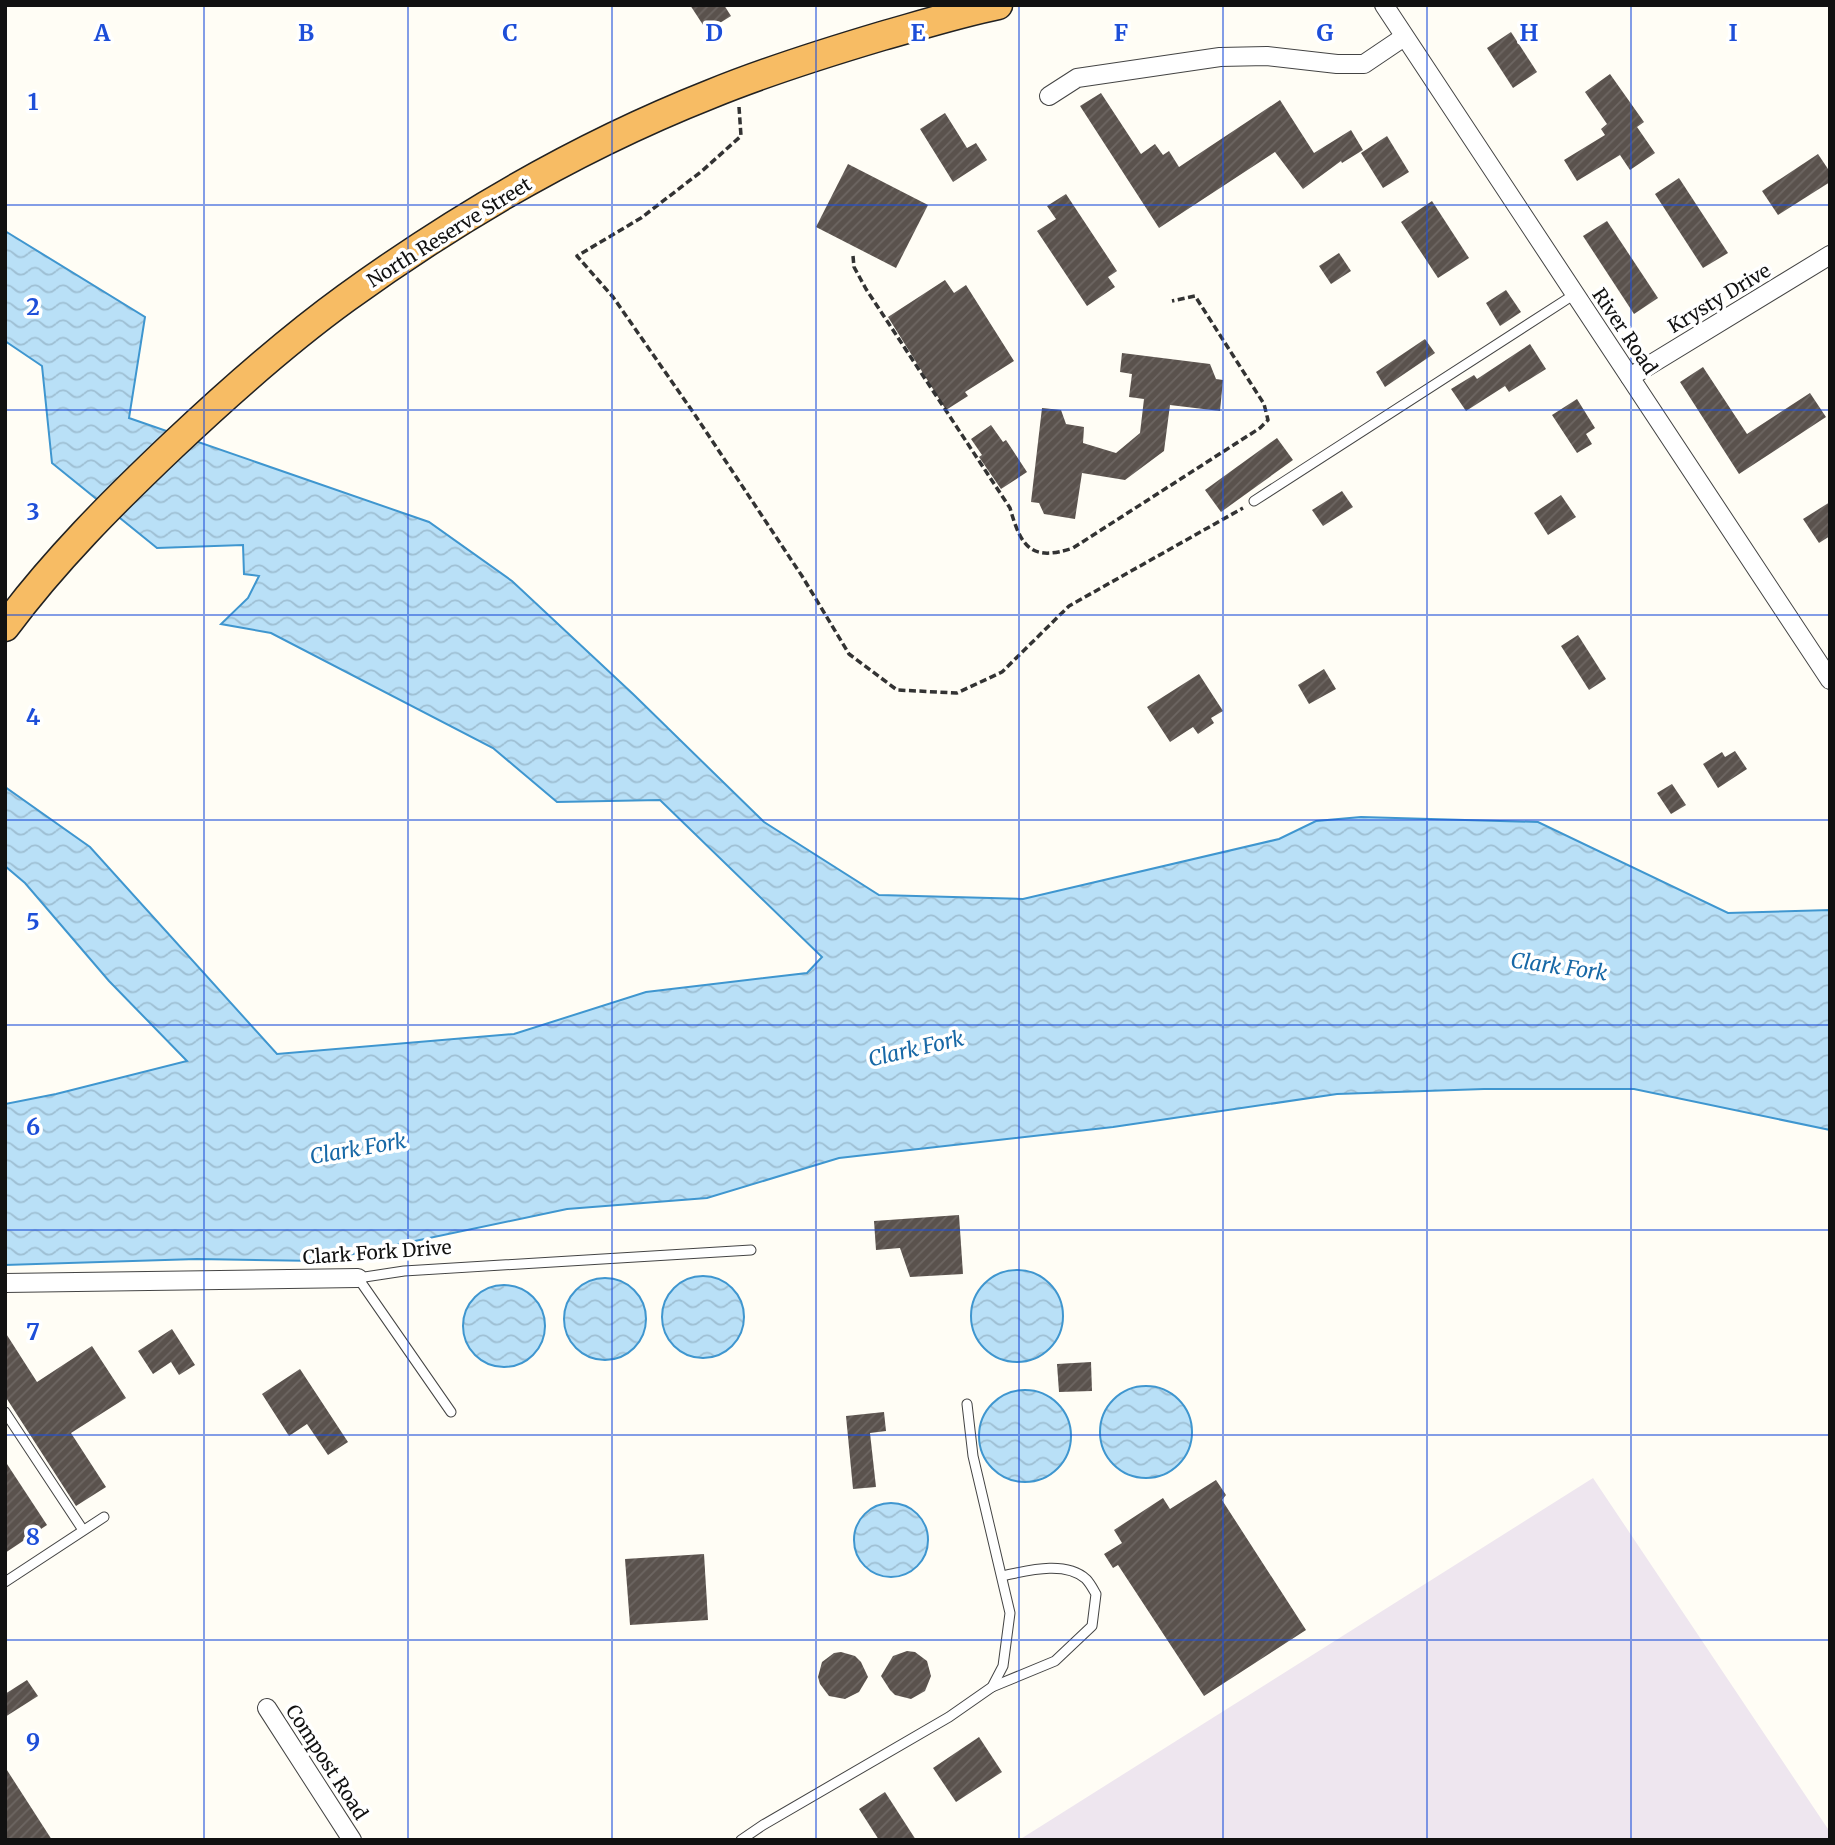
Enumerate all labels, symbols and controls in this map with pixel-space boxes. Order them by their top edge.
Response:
text: A [93,18,111,47]
text: B [298,18,314,47]
text: C [502,18,518,47]
text: D [705,18,723,47]
text: E [910,18,926,47]
text: F [1114,18,1128,47]
text: G [1317,18,1334,47]
text: H [1520,18,1539,47]
text: I [1728,18,1738,47]
text: 1 [28,87,39,116]
street label: North Reserve Street [362,171,536,292]
street label: Krysty Drive [1663,258,1775,338]
street label: River Road [1587,283,1663,379]
text: 2 [26,292,40,321]
text: 3 [26,497,40,526]
text: 4 [26,702,41,731]
text: 5 [26,907,40,936]
water label: Clark Fork [1509,946,1610,987]
water label: Clark Fork [865,1024,967,1073]
text: 6 [26,1112,40,1141]
water label: Clark Fork [308,1127,409,1170]
street label: Clark Fork Drive [302,1235,452,1269]
text: 7 [26,1317,40,1346]
text: 8 [26,1522,40,1551]
street label: Compost Road [281,1700,373,1824]
text: 9 [26,1727,40,1756]

